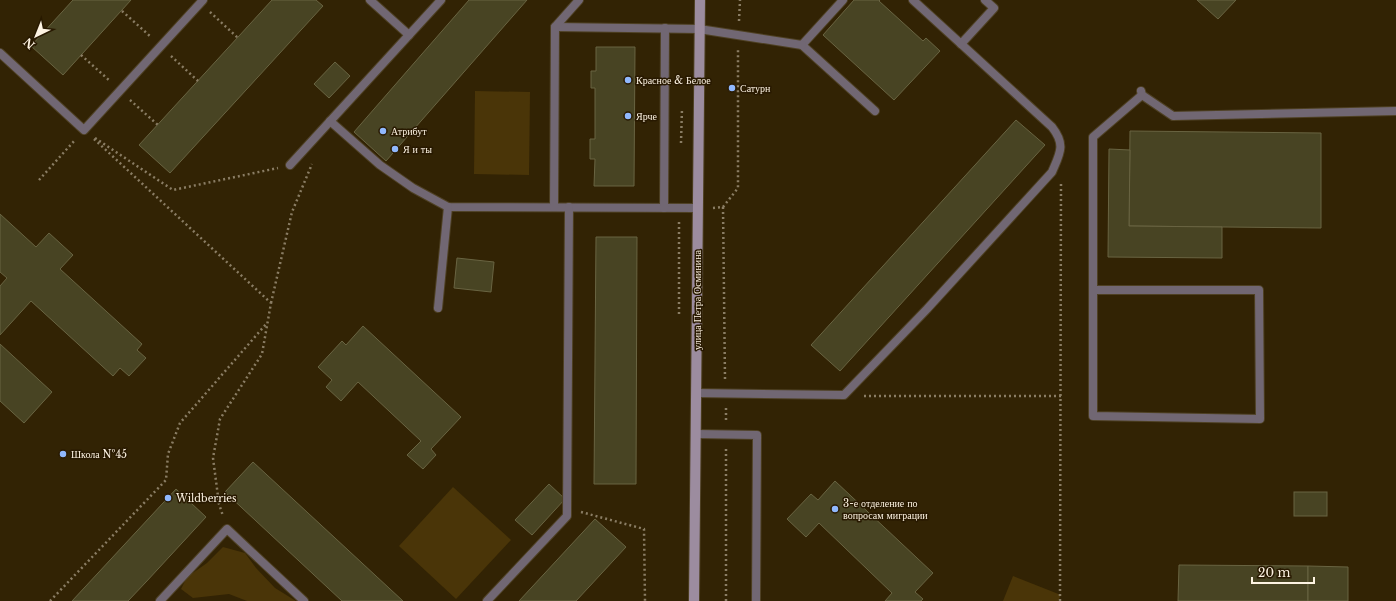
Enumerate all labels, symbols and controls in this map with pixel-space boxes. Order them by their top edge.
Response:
north arrow [16,16,56,56]
text: N [20,34,38,52]
place label: Красное & Белое [636,74,711,87]
marker: Красное & Белое [623,75,633,85]
place label: Сатурн [740,82,771,95]
marker: Сатурн [727,83,737,93]
place label: Ярче [636,110,657,123]
marker: Ярче [623,111,633,121]
place label: Атрибут [391,125,427,138]
marker: Атрибут [378,126,388,136]
place label: Я и ты [403,143,432,156]
marker: Я и ты [390,144,400,154]
street label: улица Петра Осминина [691,250,704,350]
place label: Школа №45 [71,448,127,461]
marker: Школа №45 [58,449,68,459]
place label: Wildberries [175,492,237,505]
marker: Wildberries [163,493,173,503]
place label: 3-е отделение по вопросам миграции [843,497,928,522]
marker: 3-е отделение по вопросам миграции [830,504,840,514]
scale bar [1252,559,1314,585]
text: 20 m [1258,565,1290,580]

